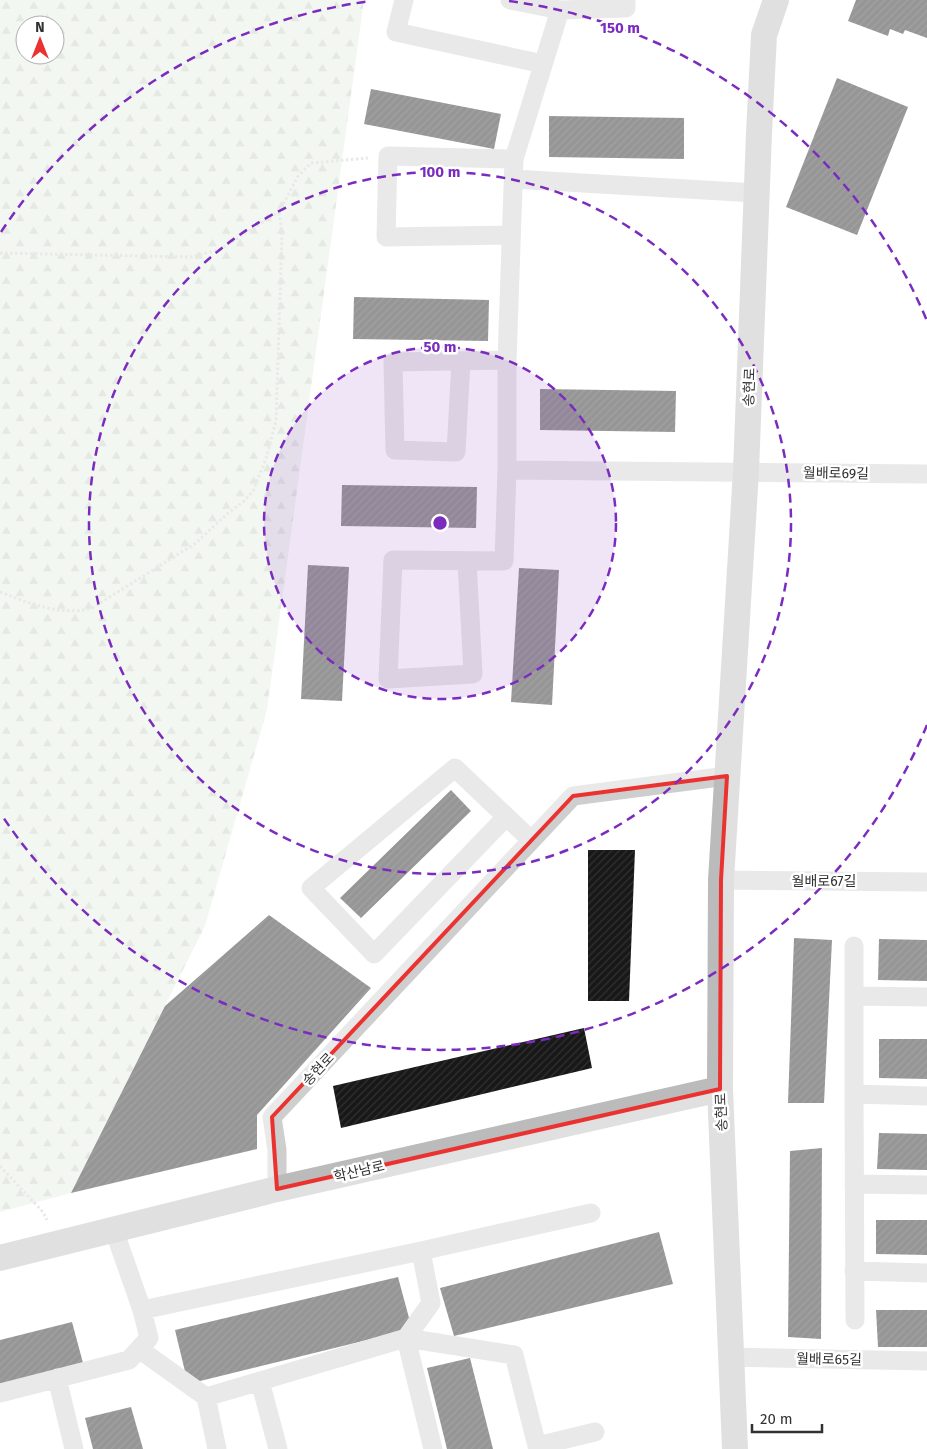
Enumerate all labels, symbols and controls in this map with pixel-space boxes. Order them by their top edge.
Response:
north arrow [15,15,65,65]
text: N [35,19,45,36]
text: 150 m [600,19,640,37]
text: 100 m [420,163,460,181]
text: 50 m [423,338,457,356]
street label: 송현로 [740,367,759,407]
street label: 월배로69길 [803,464,869,483]
centre of rings [431,514,449,532]
street label: 월배로67길 [792,873,856,890]
street label: 송현로 [299,1049,338,1089]
street label: 송현로 [712,1092,731,1132]
street label: 학산남로 [332,1157,386,1186]
street label: 월배로65길 [796,1350,862,1369]
scale bar [752,1402,822,1434]
text: 20 m [760,1410,793,1428]

